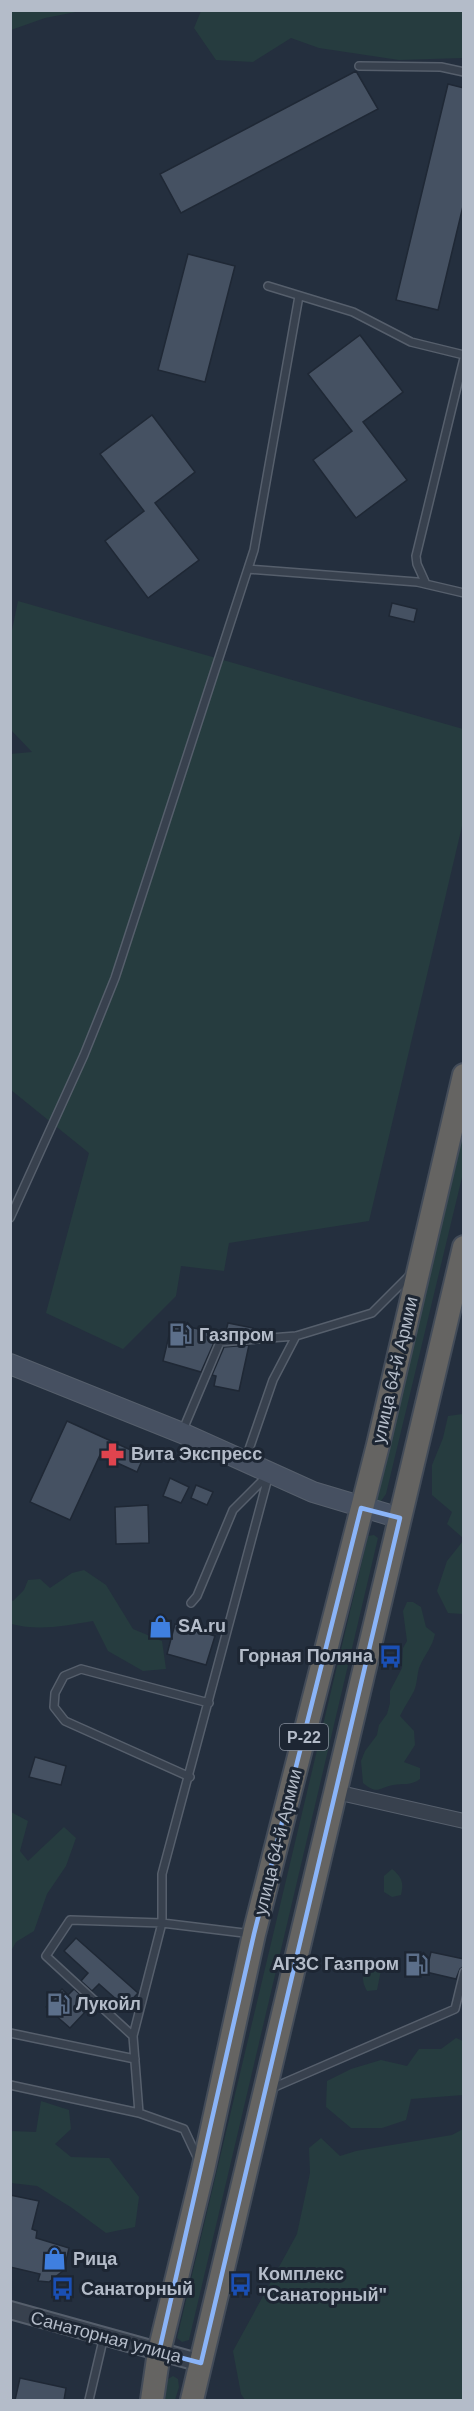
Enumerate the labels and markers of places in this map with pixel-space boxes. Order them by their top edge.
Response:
fuel station icon: Газпром [168,1322,194,1348]
place label: Газпром [199,1325,274,1345]
pharmacy icon: Вита Экспресс [100,1441,126,1467]
place label: Вита Экспресс [131,1444,262,1464]
shop icon: SA.ru [147,1613,173,1639]
place label: SA.ru [178,1616,226,1636]
bus stop icon: Горная Поляна [378,1643,404,1669]
place label: Горная Поляна [239,1646,374,1666]
fuel station icon: АГЗС Газпром [404,1951,430,1977]
place label: АГЗС Газпром [272,1954,399,1974]
fuel station icon: Лукойл [45,1991,71,2017]
place label: Лукойл [76,1994,141,2014]
shop icon: Рица [42,2246,68,2272]
place label: Рица [73,2249,118,2269]
place label: Комплекс "Санаторный" [258,2264,387,2305]
bus stop icon: Комплекс "Санаторный" [227,2271,253,2297]
bus stop icon: Санаторный [50,2276,76,2302]
place label: Санаторный [81,2279,193,2299]

